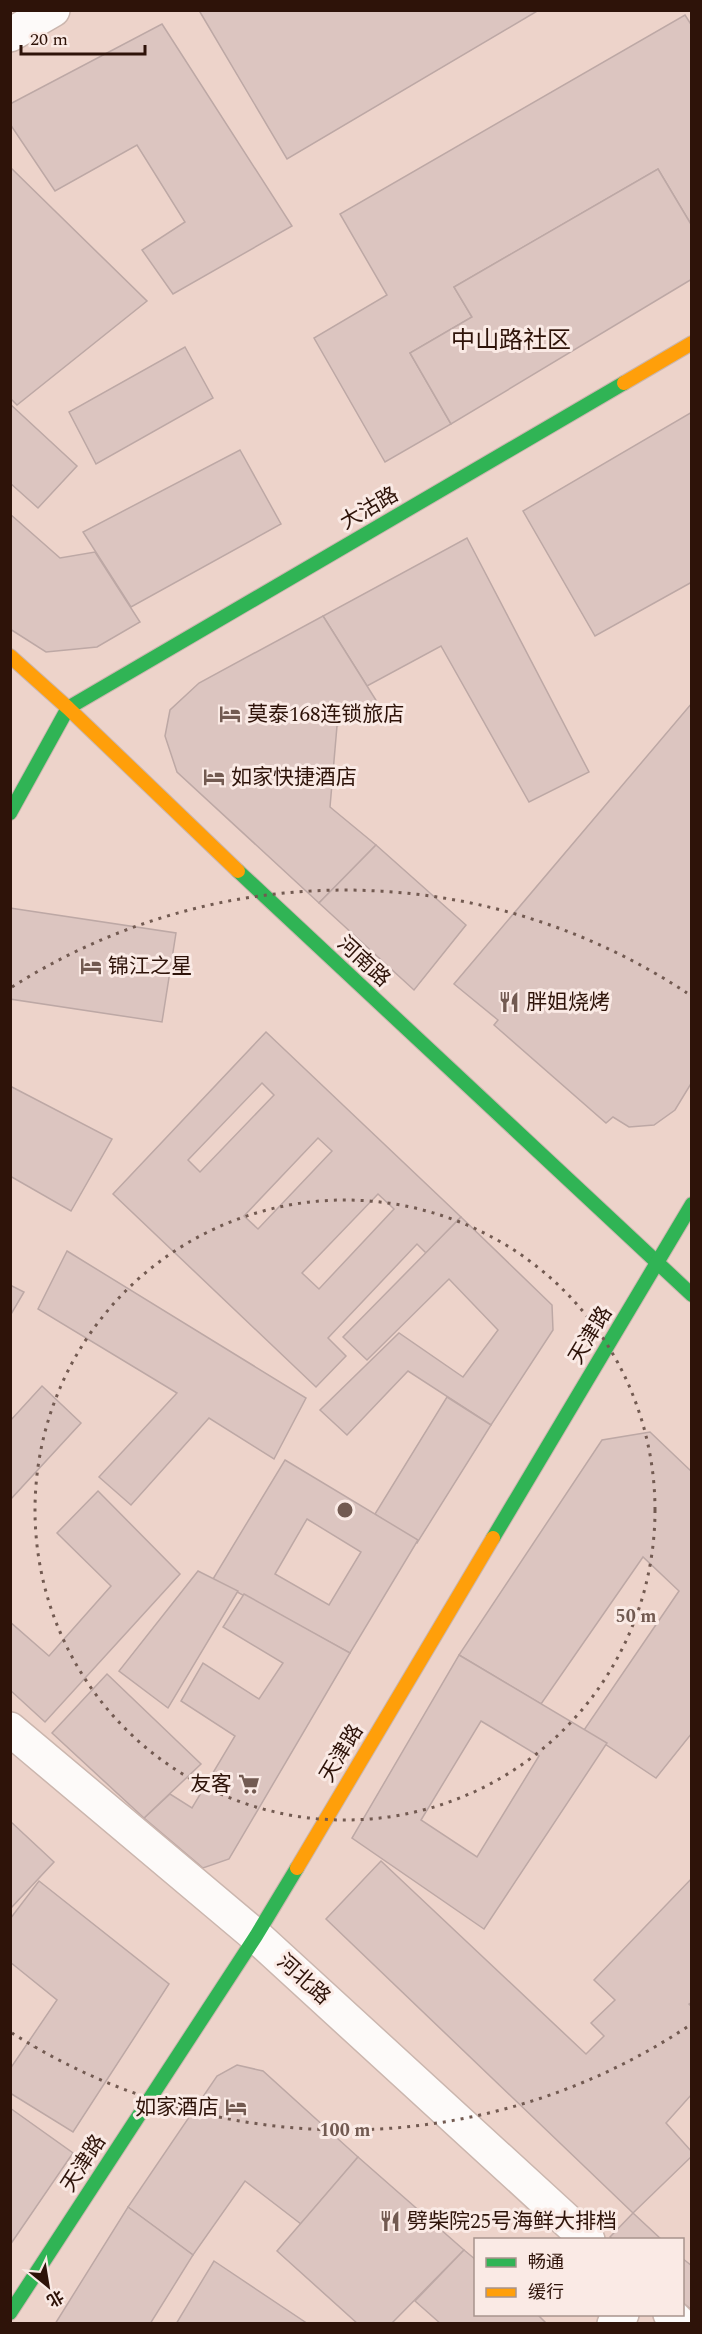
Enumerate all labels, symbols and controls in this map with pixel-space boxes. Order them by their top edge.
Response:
scale bar [21,18,146,56]
text: 20 m [30,26,68,53]
district label: 中山路社区 [451,323,571,359]
street label: 大沽路 [334,479,405,538]
place label: 莫泰168连锁旅店 [247,699,405,731]
hotel icon: 莫泰168连锁旅店 [218,702,242,726]
place label: 如家快捷酒店 [231,762,357,794]
hotel icon: 如家快捷酒店 [202,765,226,789]
street label: 河南路 [329,929,397,995]
place label: 锦江之星 [108,951,192,983]
hotel icon: 锦江之星 [79,954,103,978]
place label: 胖姐烧烤 [526,987,610,1019]
restaurant icon: 胖姐烧烤 [497,990,521,1014]
street label: 天津路 [561,1300,621,1371]
centre of rings [335,1500,355,1520]
text: 50 m [616,1603,656,1630]
street label: 天津路 [312,1718,372,1789]
place label: 友客 [190,1769,232,1801]
supermarket icon: 友客 [237,1772,261,1796]
street label: 河北路 [269,1947,337,2013]
place label: 如家酒店 [135,2092,219,2124]
hotel icon: 如家酒店 [224,2095,248,2119]
text: 100 m [319,2117,371,2144]
street label: 天津路 [53,2128,114,2199]
place label: 劈柴院25号海鲜大排档 [407,2206,617,2238]
restaurant icon: 劈柴院25号海鲜大排档 [378,2209,402,2233]
legend [474,2238,684,2316]
text: 畅通 [528,2249,564,2276]
north arrow [18,2256,78,2316]
text: 缓行 [528,2279,564,2306]
text: 北 [42,2284,68,2313]

